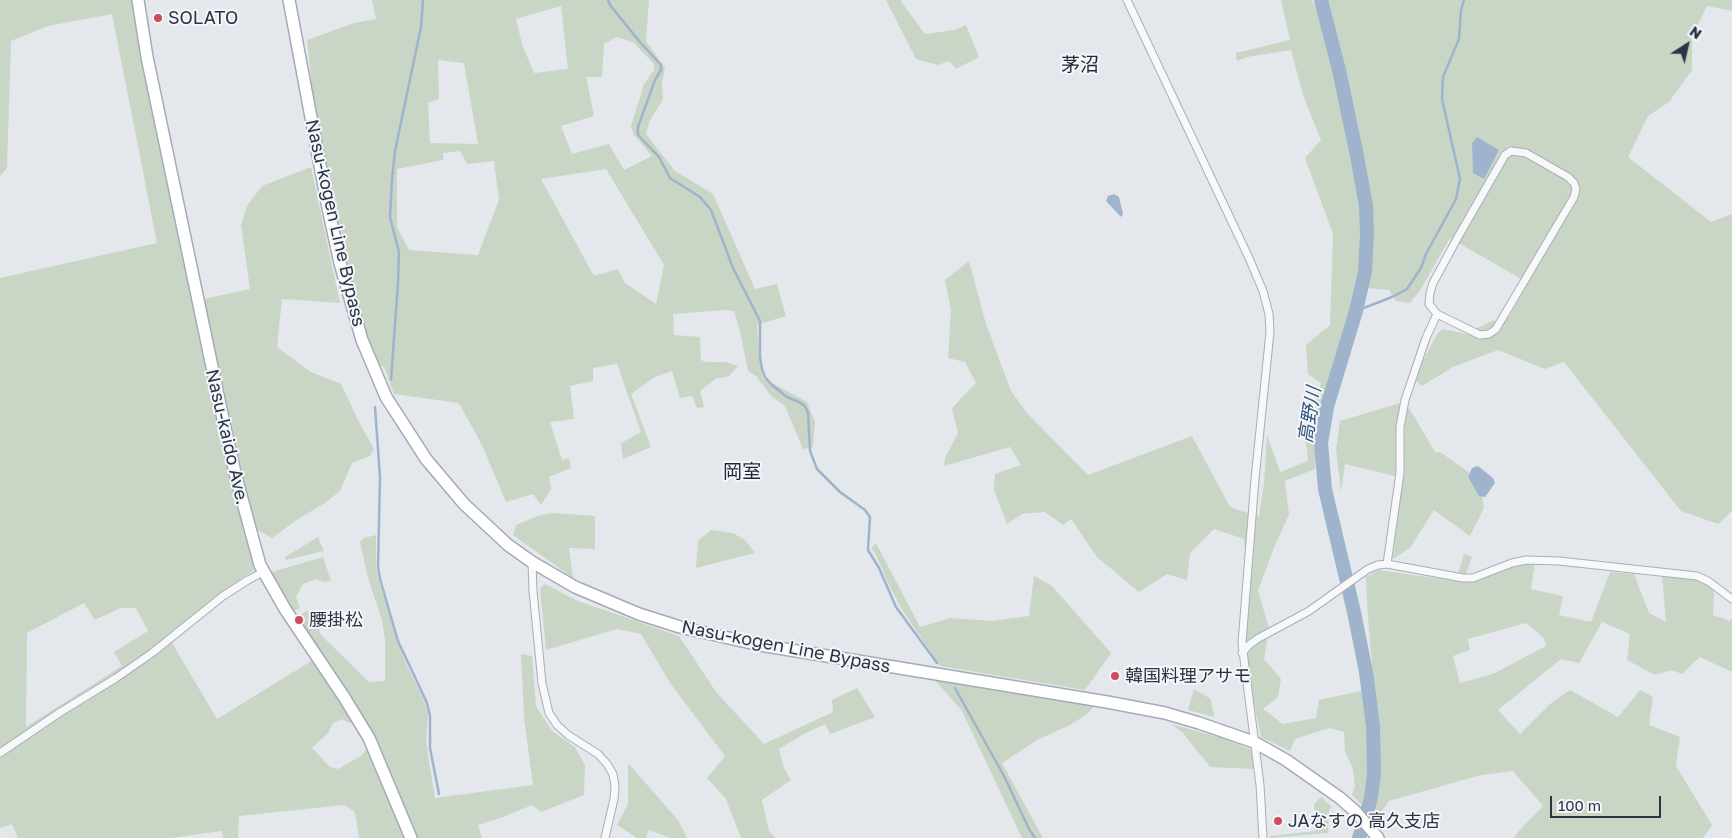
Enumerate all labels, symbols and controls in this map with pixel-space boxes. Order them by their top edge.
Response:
place label: SOLATO [168,7,238,29]
marker: SOLATO [152,12,164,24]
north arrow [1662,20,1712,70]
text: N [1687,22,1705,42]
district label: 茅沼 [1061,54,1099,76]
street label: Nasu-kogen Line Bypass [301,117,369,329]
street label: Nasu-kaido Ave. [201,367,253,507]
water label: 高野川 [1294,385,1326,445]
district label: 岡室 [723,461,761,483]
place label: 腰掛松 [309,609,363,631]
marker: 腰掛松 [293,614,305,626]
street label: Nasu-kogen Line Bypass [680,616,892,678]
place label: 韓国料理アサモ [1125,665,1251,687]
marker: 韓国料理アサモ [1109,670,1121,682]
scale bar [1552,786,1663,818]
text: 100 m [1558,796,1601,814]
place label: JAなすの 高久支店 [1288,810,1440,832]
marker: JAなすの 高久支店 [1272,815,1284,827]

